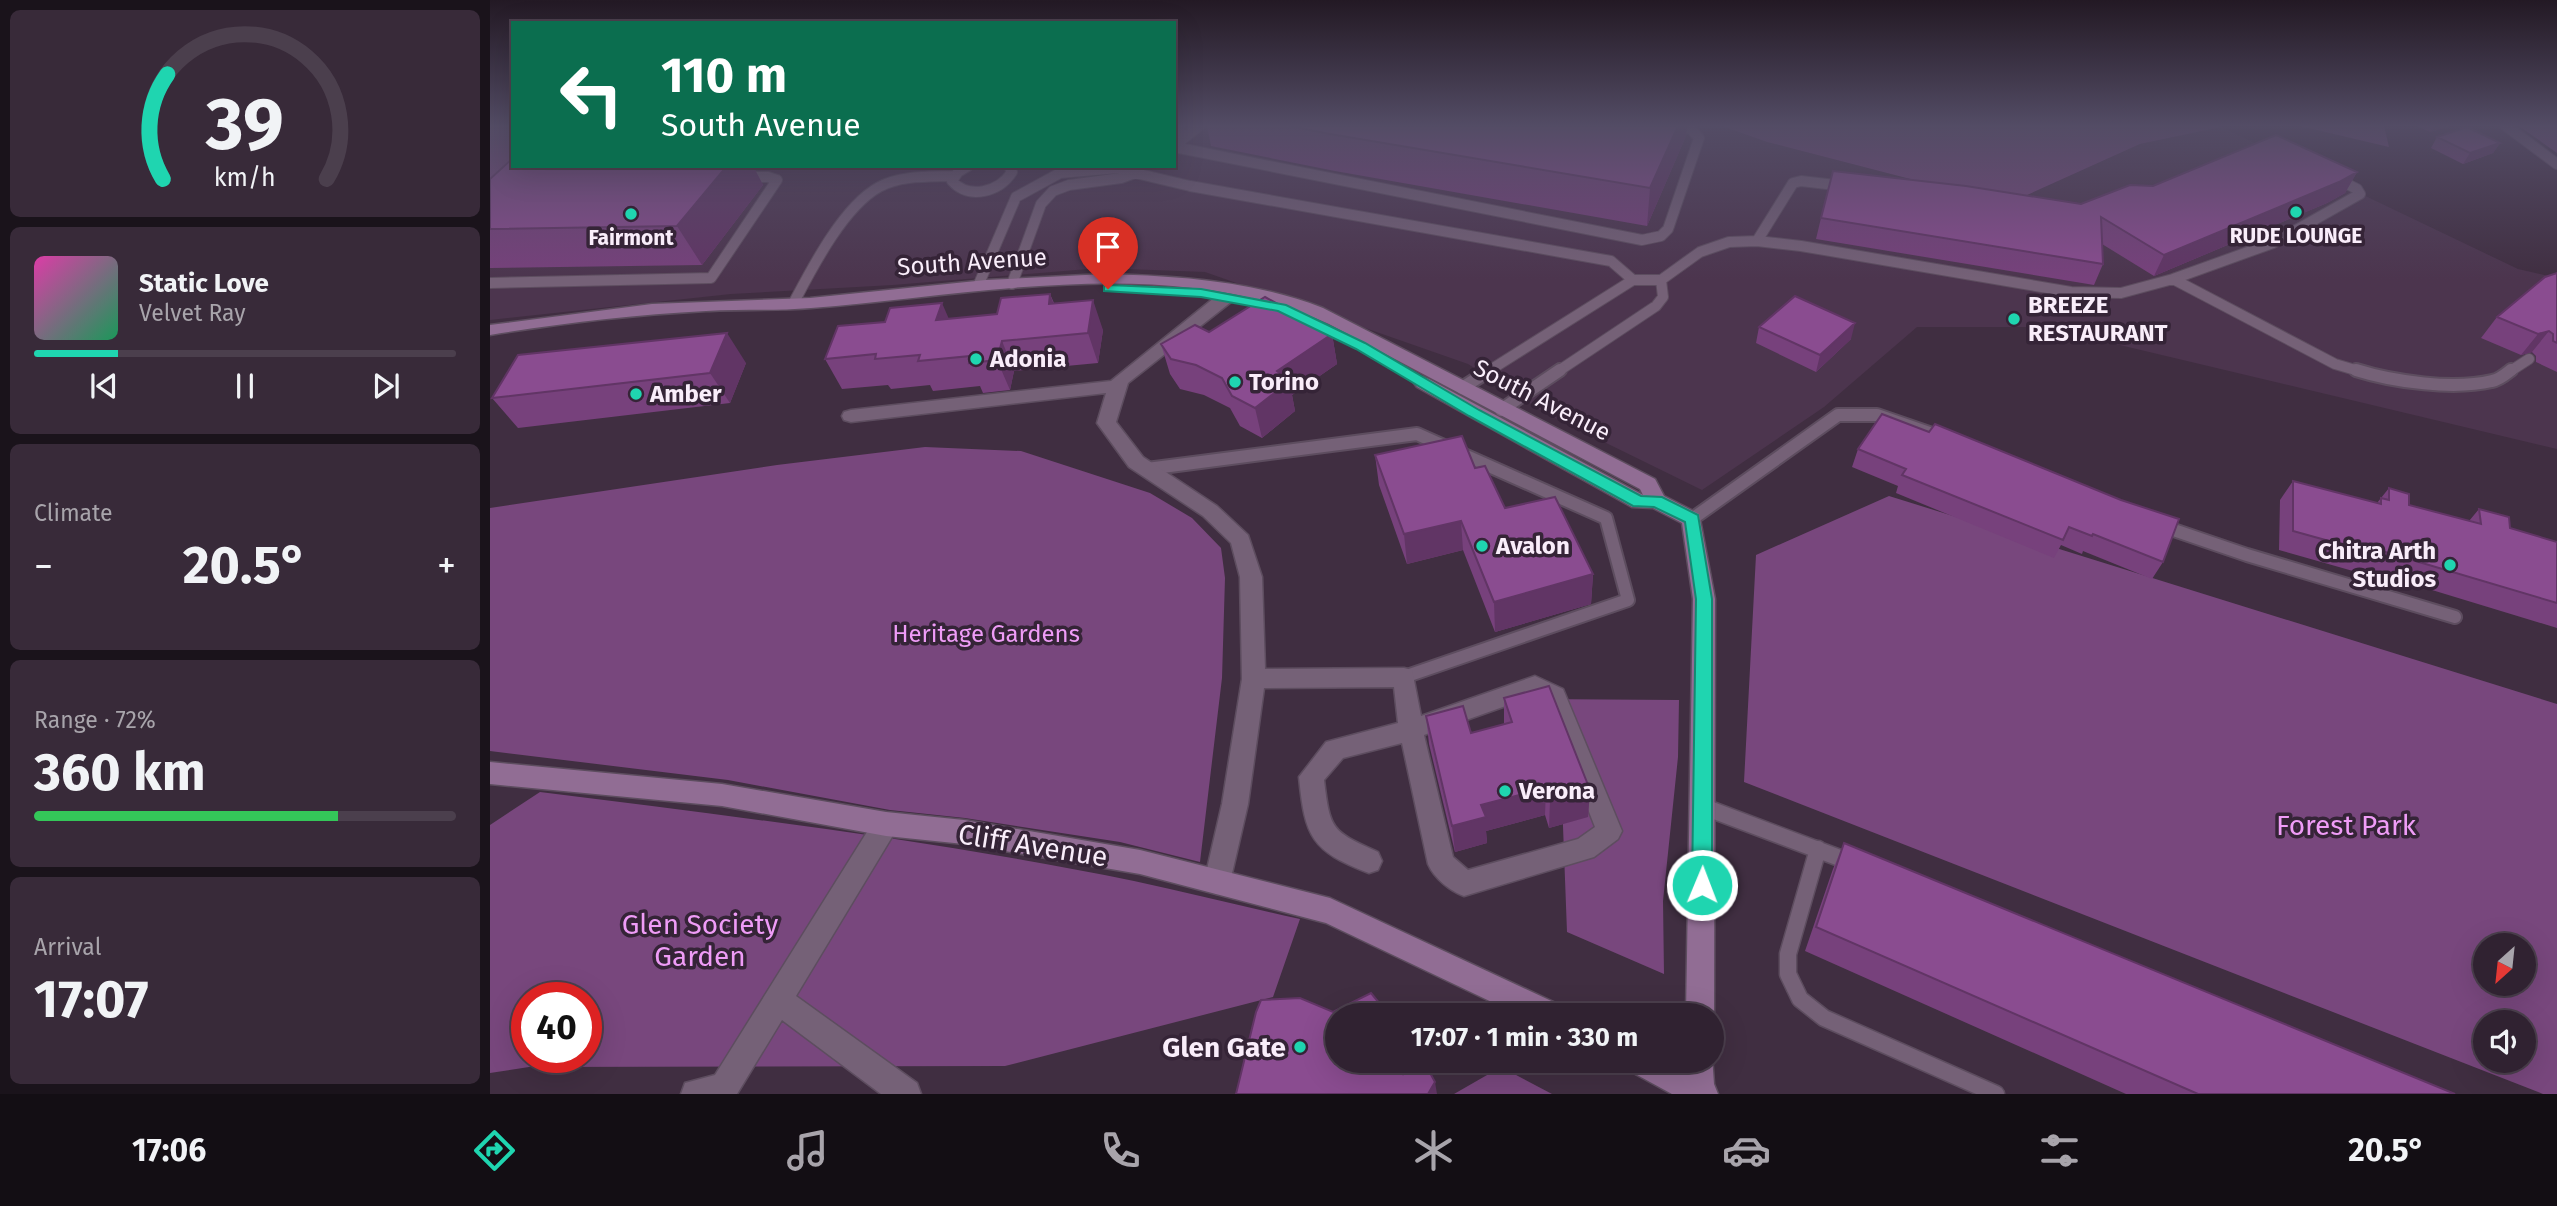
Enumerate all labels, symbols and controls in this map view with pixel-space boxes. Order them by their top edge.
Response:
text: 110 m [661,46,787,105]
icon: left [546,49,637,140]
text: 39 [205,82,284,169]
text: South Avenue [661,106,861,144]
text: km/h [214,163,276,193]
marker: RUDE LOUNGE [2288,204,2304,220]
marker: Fairmont [623,206,639,222]
pin [1078,217,1138,289]
place label: RUDE LOUNGE [2230,223,2362,249]
place label: Fairmont [588,225,674,251]
icon: arrive [1089,228,1127,266]
street label: South Avenue [896,243,1048,281]
text: Static Love [139,268,269,299]
place label: BREEZE RESTAURANT [2028,291,2168,347]
text: Velvet Ray [139,299,246,327]
marker: BREEZE RESTAURANT [2006,311,2022,327]
place label: Adonia [989,345,1066,373]
marker: Adonia [968,351,984,367]
street label: South Avenue [1469,354,1615,446]
icon: previous [85,367,123,405]
icon: pause [226,367,264,405]
icon: next [367,367,405,405]
place label: Torino [1249,368,1319,396]
marker: Torino [1227,374,1243,390]
place label: Amber [649,380,722,408]
marker: Amber [628,386,644,402]
text: Climate [34,499,113,527]
place label: Avalon [1495,532,1570,560]
text: 20.5° [183,534,307,597]
place label: Chitra Arth Studios [2318,537,2436,593]
marker: Avalon [1474,538,1490,554]
text: − [34,543,53,589]
text: + [437,543,456,589]
marker: Chitra Arth Studios [2442,557,2458,573]
park label: Heritage Gardens [892,620,1080,648]
text: Range · 72% [34,706,156,734]
text: 360 km [34,741,206,804]
place label: Verona [1518,777,1595,805]
marker: Verona [1497,783,1513,799]
park label: Forest Park [2276,809,2417,842]
street label: Cliff Avenue [956,817,1110,874]
position arrow [1665,848,1739,922]
park label: Glen Society Garden [622,908,779,973]
text: Arrival [34,933,101,961]
north arrow [2473,933,2536,996]
map controls [2473,933,2536,1073]
text: 17:07 [34,968,149,1031]
speed limit sign: 40 [511,982,602,1073]
button: sound [2473,1010,2536,1073]
text: 17:07 · 1 min · 330 m [1411,1022,1638,1053]
place label: Glen Gate [1162,1031,1286,1064]
marker: Glen Gate [1292,1039,1308,1055]
icon: directions [470,1126,519,1175]
icon: music [783,1126,832,1175]
icon: phone [1096,1126,1145,1175]
icon: climate [1409,1126,1458,1175]
icon: car [1722,1126,1771,1175]
icon: filters [2035,1126,2084,1175]
text: 17:06 [132,1131,206,1169]
text: 20.5° [2348,1131,2425,1169]

